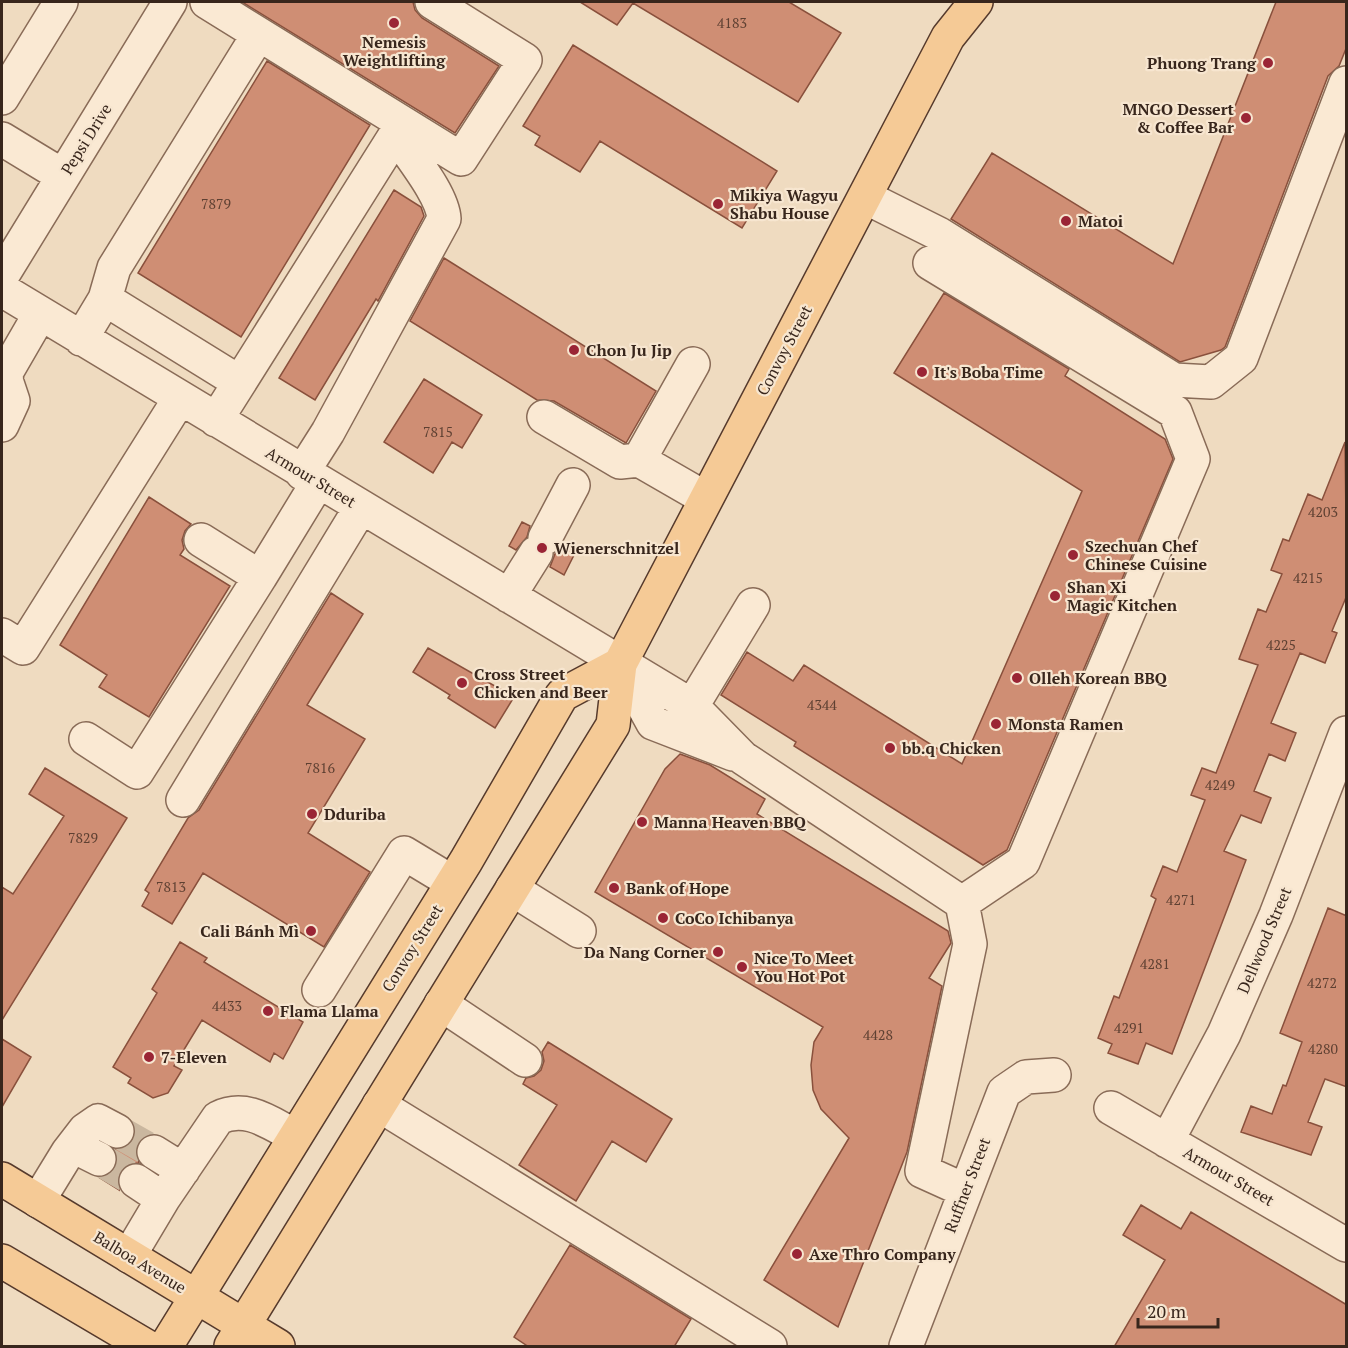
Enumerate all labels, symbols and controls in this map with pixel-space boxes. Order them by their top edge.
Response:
house number: 4183 [717,13,747,32]
marker: Nemesis Weightlifting [387,16,401,30]
place label: Nemesis Weightlifting [343,31,446,71]
place label: Phuong Trang [1147,52,1257,74]
marker: Phuong Trang [1261,56,1275,70]
place label: MNGO Dessert & Coffee Bar [1123,98,1235,138]
street label: Pepsi Drive [55,99,117,179]
marker: MNGO Dessert & Coffee Bar [1239,111,1253,125]
place label: Mikiya Wagyu Shabu House [730,184,838,224]
house number: 7879 [201,194,231,213]
marker: Mikiya Wagyu Shabu House [711,197,725,211]
place label: Matoi [1078,210,1123,232]
marker: Matoi [1059,214,1073,228]
street label: Convoy Street [751,301,817,399]
place label: Chon Ju Jip [586,339,672,361]
marker: Chon Ju Jip [567,343,581,357]
place label: It's Boba Time [934,361,1044,383]
marker: It's Boba Time [915,365,929,379]
house number: 7815 [423,422,453,441]
street label: Armour Street [262,441,360,513]
house number: 4203 [1308,502,1338,521]
place label: Szechuan Chef Chinese Cuisine [1085,535,1208,575]
place label: Wienerschnitzel [554,537,679,559]
marker: Wienerschnitzel [535,541,549,555]
marker: Szechuan Chef Chinese Cuisine [1066,548,1080,562]
house number: 4215 [1293,568,1323,587]
place label: Shan Xi Magic Kitchen [1067,576,1178,616]
marker: Shan Xi Magic Kitchen [1048,589,1062,603]
house number: 4225 [1266,635,1296,654]
place label: Cross Street Chicken and Beer [474,663,608,703]
place label: Olleh Korean BBQ [1029,667,1168,689]
marker: Olleh Korean BBQ [1010,671,1024,685]
marker: Cross Street Chicken and Beer [455,676,469,690]
house number: 4344 [807,695,837,714]
place label: Monsta Ramen [1008,713,1124,735]
marker: Monsta Ramen [989,717,1003,731]
place label: bb.q Chicken [901,737,1002,759]
marker: bb.q Chicken [883,741,897,755]
house number: 7816 [305,758,335,777]
house number: 4249 [1205,775,1235,794]
place label: Dduriba [324,803,386,825]
marker: Dduriba [305,807,319,821]
place label: Manna Heaven BBQ [654,811,807,833]
marker: Manna Heaven BBQ [635,815,649,829]
house number: 7829 [68,828,98,847]
house number: 7813 [156,877,186,896]
place label: Bank of Hope [626,877,730,899]
marker: Bank of Hope [607,881,621,895]
street label: Dellwood Street [1232,883,1296,997]
house number: 4271 [1166,890,1196,909]
street label: Convoy Street [376,900,448,996]
place label: CoCo Ichibanya [675,907,794,929]
marker: CoCo Ichibanya [656,911,670,925]
place label: Cali Bánh Mì [200,920,299,942]
marker: Cali Bánh Mì [304,924,318,938]
place label: Da Nang Corner [584,941,706,963]
marker: Da Nang Corner [711,945,725,959]
place label: Nice To Meet You Hot Pot [754,947,855,987]
house number: 4281 [1140,954,1170,973]
marker: Nice To Meet You Hot Pot [735,960,749,974]
house number: 4272 [1307,973,1337,992]
house number: 4433 [212,996,242,1015]
place label: Flama Llama [280,1000,379,1022]
marker: Flama Llama [261,1004,275,1018]
house number: 4291 [1114,1018,1144,1037]
house number: 4428 [863,1025,893,1044]
house number: 4280 [1308,1039,1338,1058]
place label: 7-Eleven [161,1046,228,1068]
marker: 7-Eleven [142,1050,156,1064]
street label: Ruffner Street [939,1134,995,1236]
street label: Armour Street [1179,1141,1279,1211]
street label: Balboa Avenue [90,1226,190,1298]
place label: Axe Thro Company [809,1243,956,1265]
marker: Axe Thro Company [790,1247,804,1261]
scale bar [1138,1291,1218,1329]
text: 20 m [1147,1299,1187,1323]

